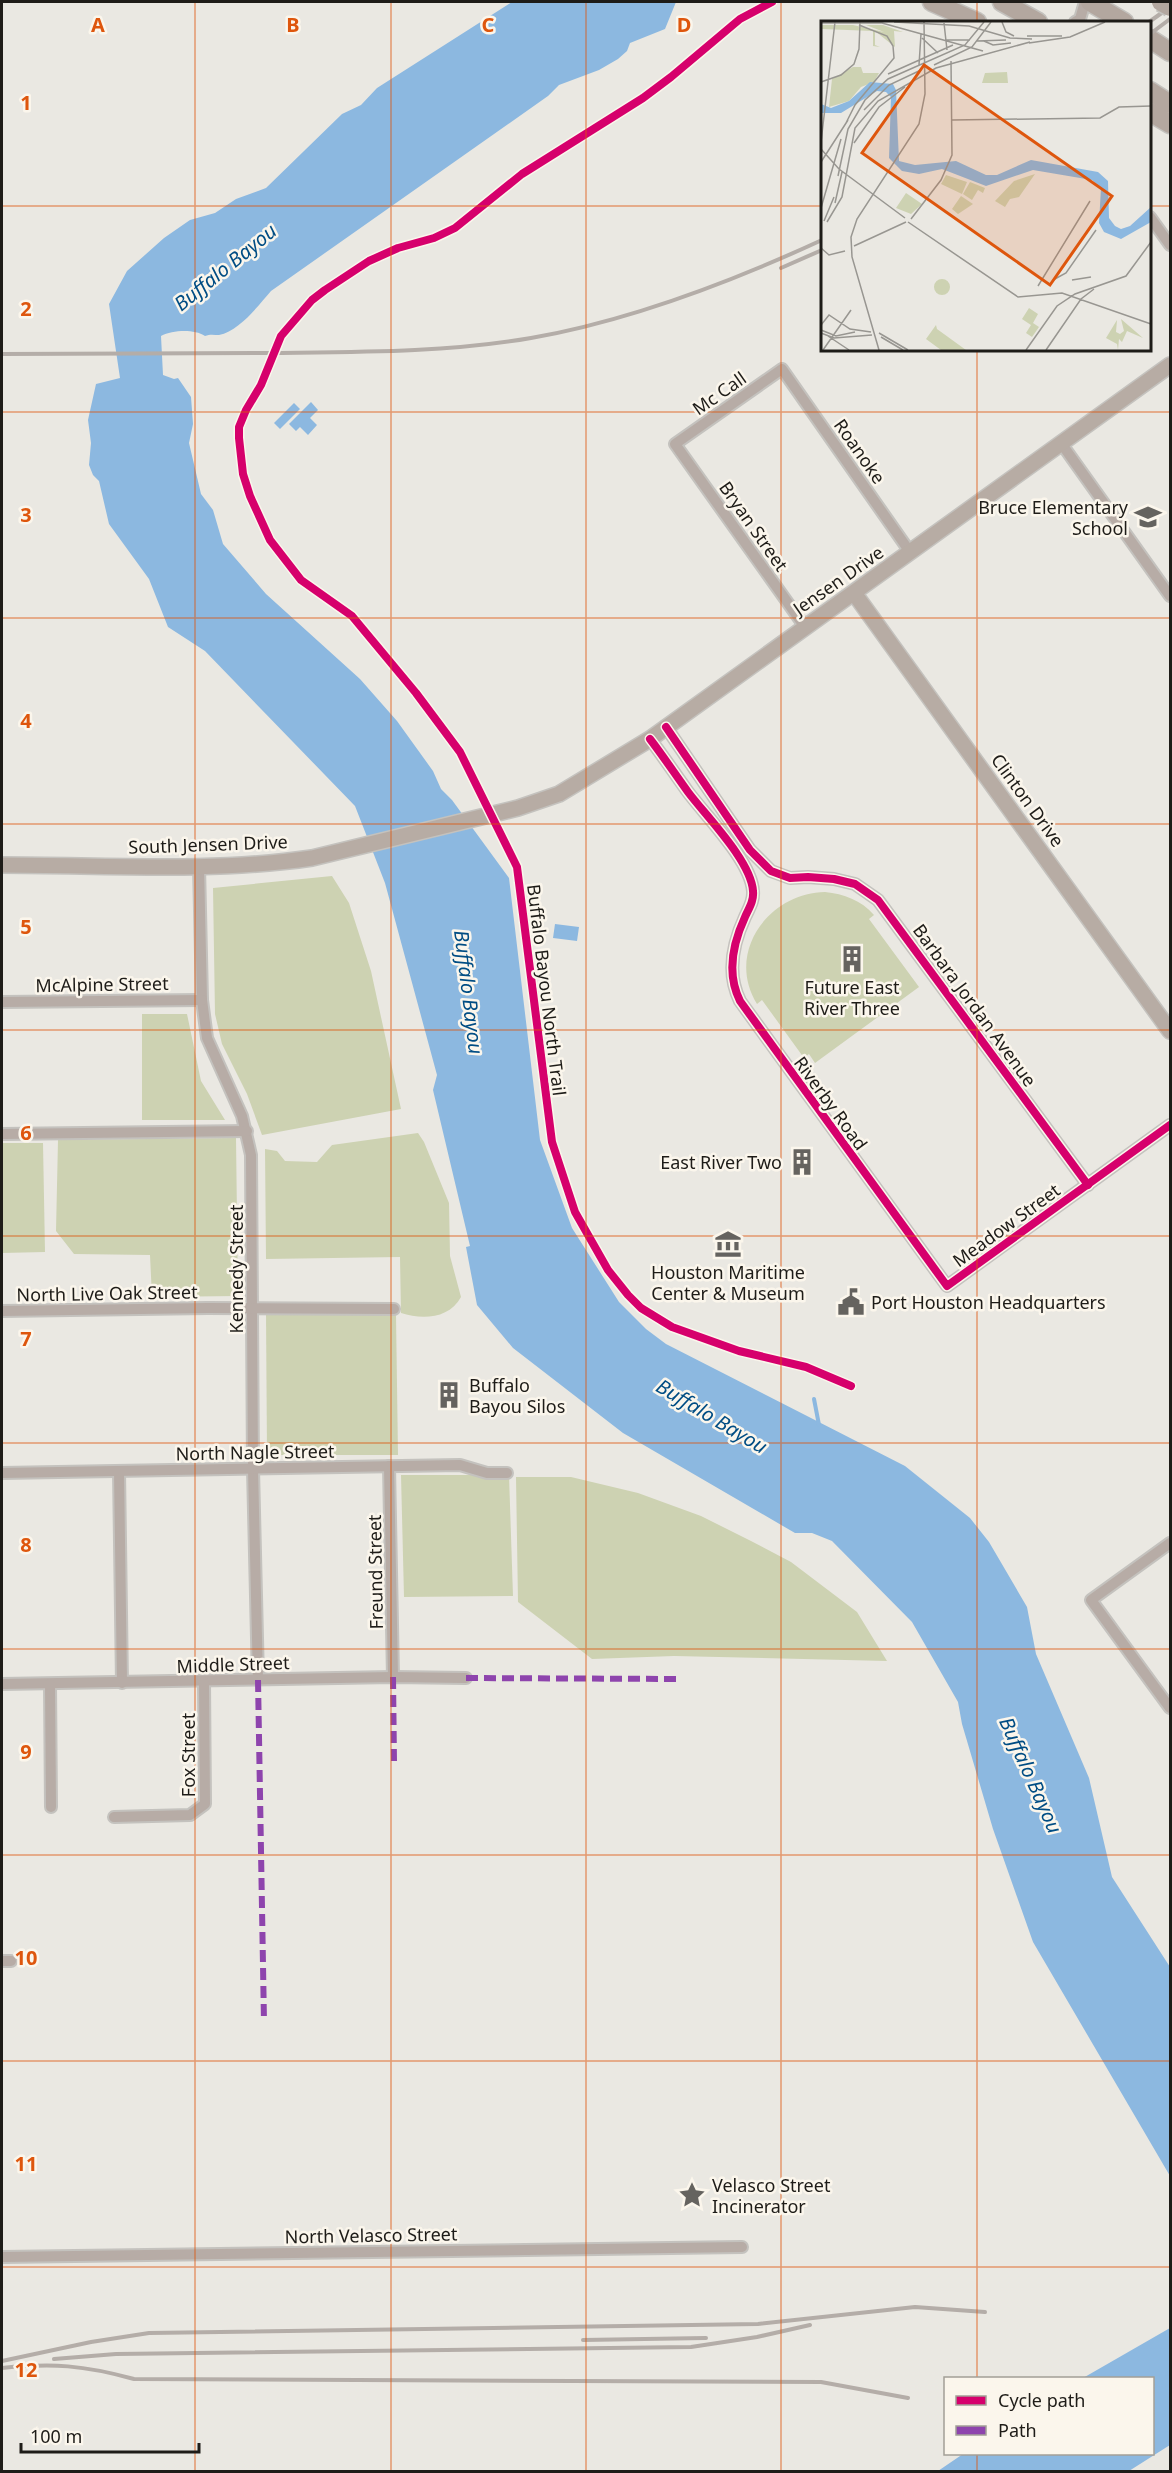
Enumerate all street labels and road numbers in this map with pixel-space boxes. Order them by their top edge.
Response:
street label: Mc Call [687,366,751,420]
street label: Roanoke [829,414,891,488]
street label: Bryan Street [714,476,794,576]
street label: Jensen Drive [786,540,888,621]
street label: Clinton Drive [986,749,1070,851]
street label: South Jensen Drive [128,829,288,859]
street label: Buffalo Bayou North Trail [522,883,572,1097]
street label: Barbara Jordan Avenue [908,919,1042,1091]
street label: McAlpine Street [35,971,169,997]
street label: Riverby Road [789,1051,873,1155]
street label: Meadow Street [947,1178,1065,1272]
street label: Kennedy Street [224,1204,248,1333]
street label: North Live Oak Street [16,1279,198,1307]
street label: North Nagle Street [175,1439,335,1465]
street label: Freund Street [362,1514,388,1630]
street label: Middle Street [176,1650,290,1678]
street label: Fox Street [176,1712,200,1797]
street label: North Velasco Street [284,2221,458,2249]

